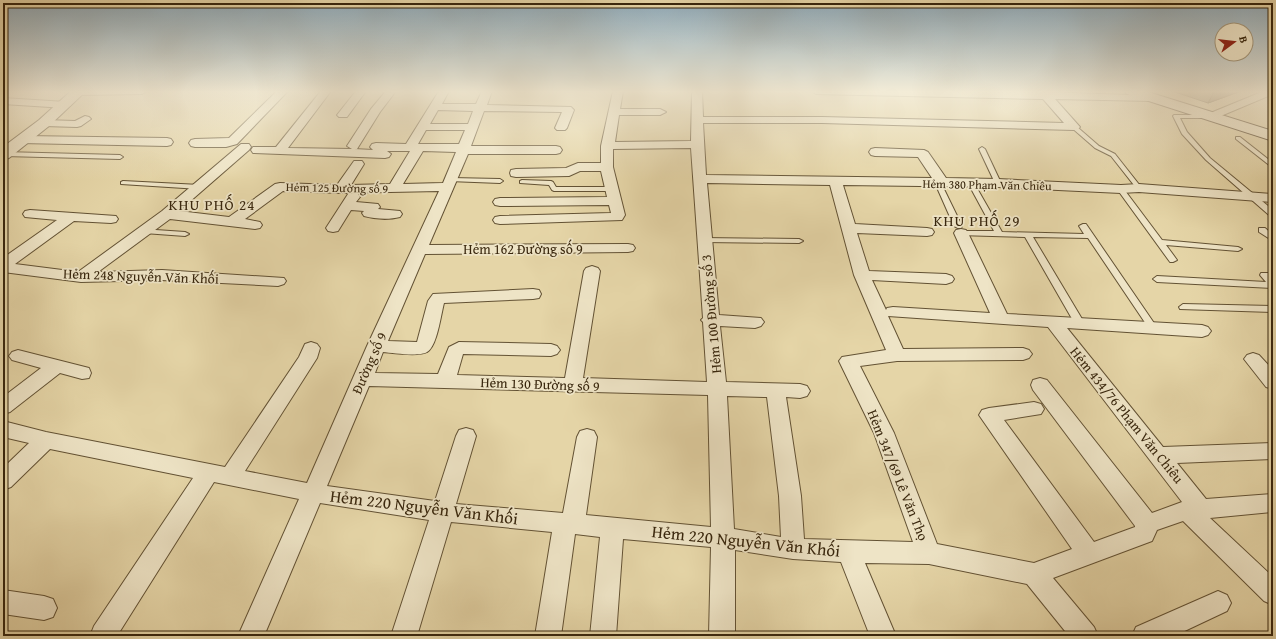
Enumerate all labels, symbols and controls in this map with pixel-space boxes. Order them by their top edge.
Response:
north arrow [1214,22,1254,62]
text: B [1235,34,1252,45]
street label: Hẻm 380 Phạm Văn Chiêu [922,175,1052,194]
street label: Hẻm 125 Đường số 9 [286,178,388,197]
district label: KHU PHỐ 24 [169,193,255,215]
district label: KHU PHỐ 29 [934,209,1020,231]
street label: Hẻm 162 Đường số 9 [463,239,583,259]
street label: Hẻm 100 Đường số 3 [696,254,726,374]
street label: Hẻm 248 Nguyễn Văn Khối [63,263,219,289]
street label: Đường số 9 [347,329,392,397]
street label: Hẻm 434/76 Phạm Văn Chiêu [1066,342,1189,488]
street label: Hẻm 130 Đường số 9 [480,372,600,396]
street label: Hẻm 347/69 Lê Văn Thọ [863,406,933,544]
street label: Hẻm 220 Nguyễn Văn Khối [329,483,520,530]
street label: Hẻm 220 Nguyễn Văn Khối [651,518,842,563]

